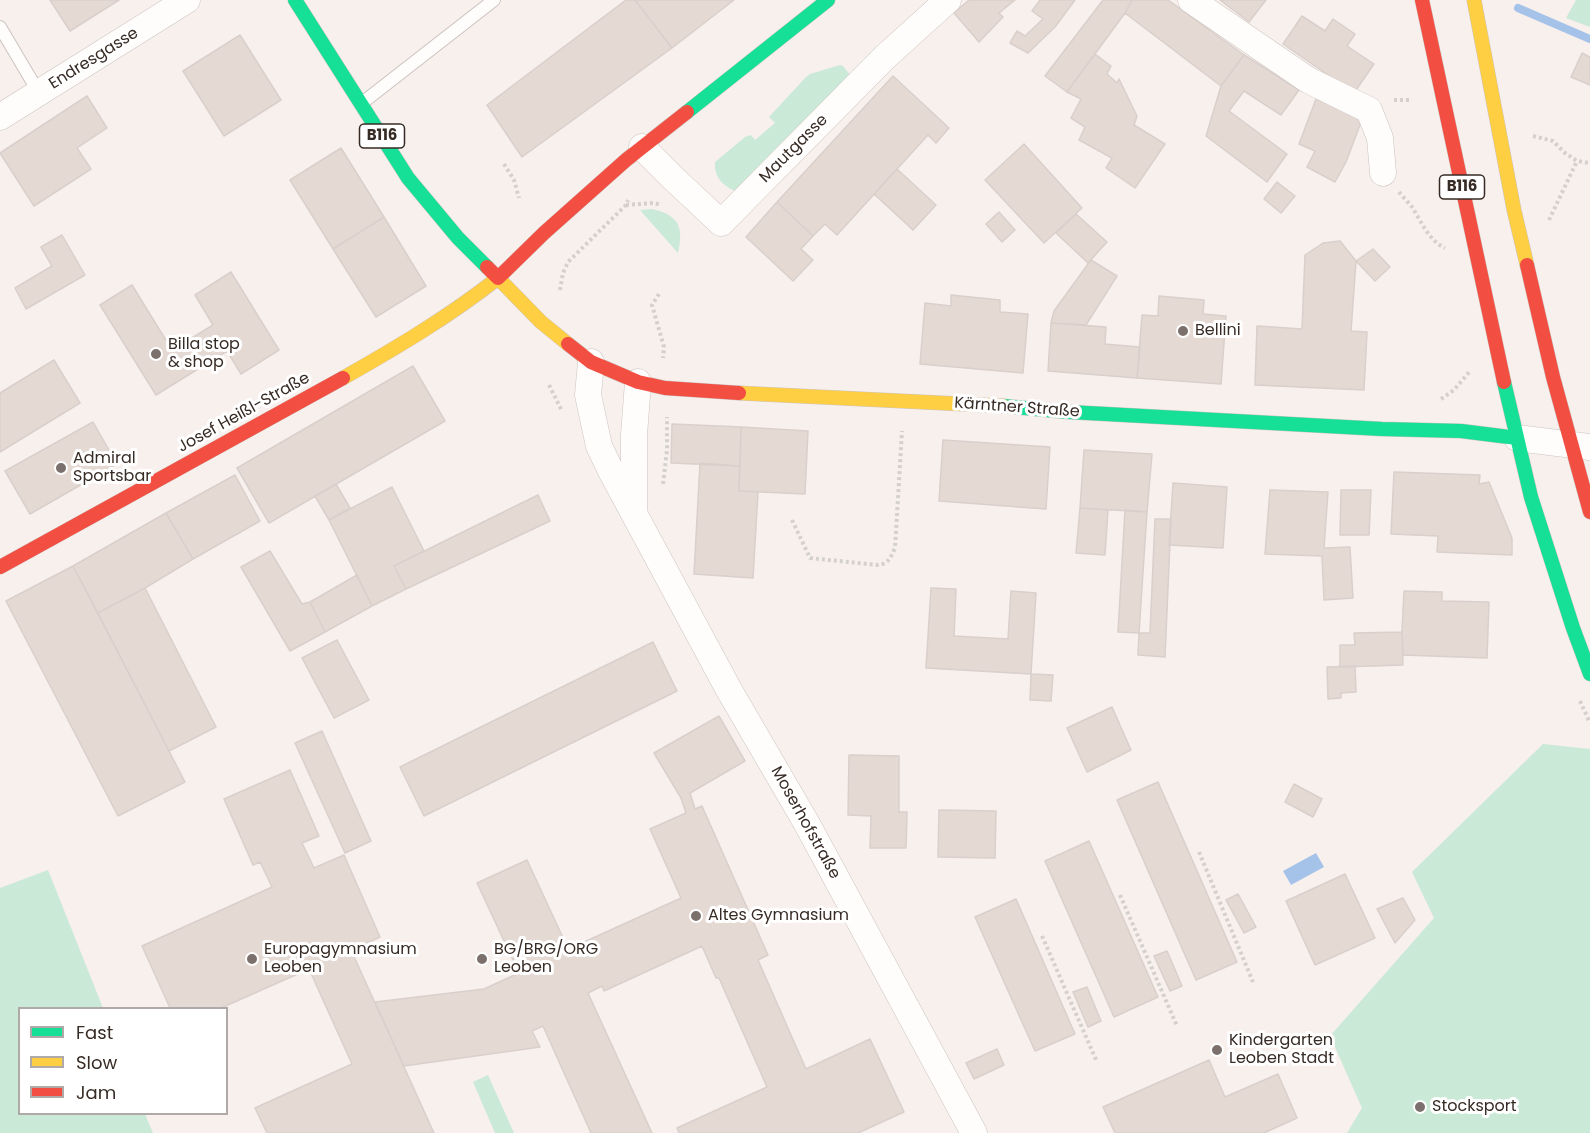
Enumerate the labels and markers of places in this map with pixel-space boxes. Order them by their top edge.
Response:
place label: Bellini [1195,321,1241,341]
marker: Bellini [1176,324,1190,338]
place label: Billa stop & shop [168,335,240,373]
marker: Billa stop & shop [149,347,163,361]
place label: Admiral Sportsbar [73,449,151,487]
marker: Admiral Sportsbar [54,461,68,475]
place label: Altes Gymnasium [708,906,849,926]
marker: Altes Gymnasium [689,909,703,923]
place label: Europagymnasium Leoben [264,940,417,978]
place label: BG/BRG/ORG Leoben [494,940,598,978]
marker: Europagymnasium Leoben [245,952,259,966]
marker: BG/BRG/ORG Leoben [475,952,489,966]
place label: Kindergarten Leoben Stadt [1229,1031,1334,1069]
marker: Kindergarten Leoben Stadt [1210,1043,1224,1057]
place label: Stocksport [1432,1097,1517,1117]
marker: Stocksport [1413,1100,1427,1114]

